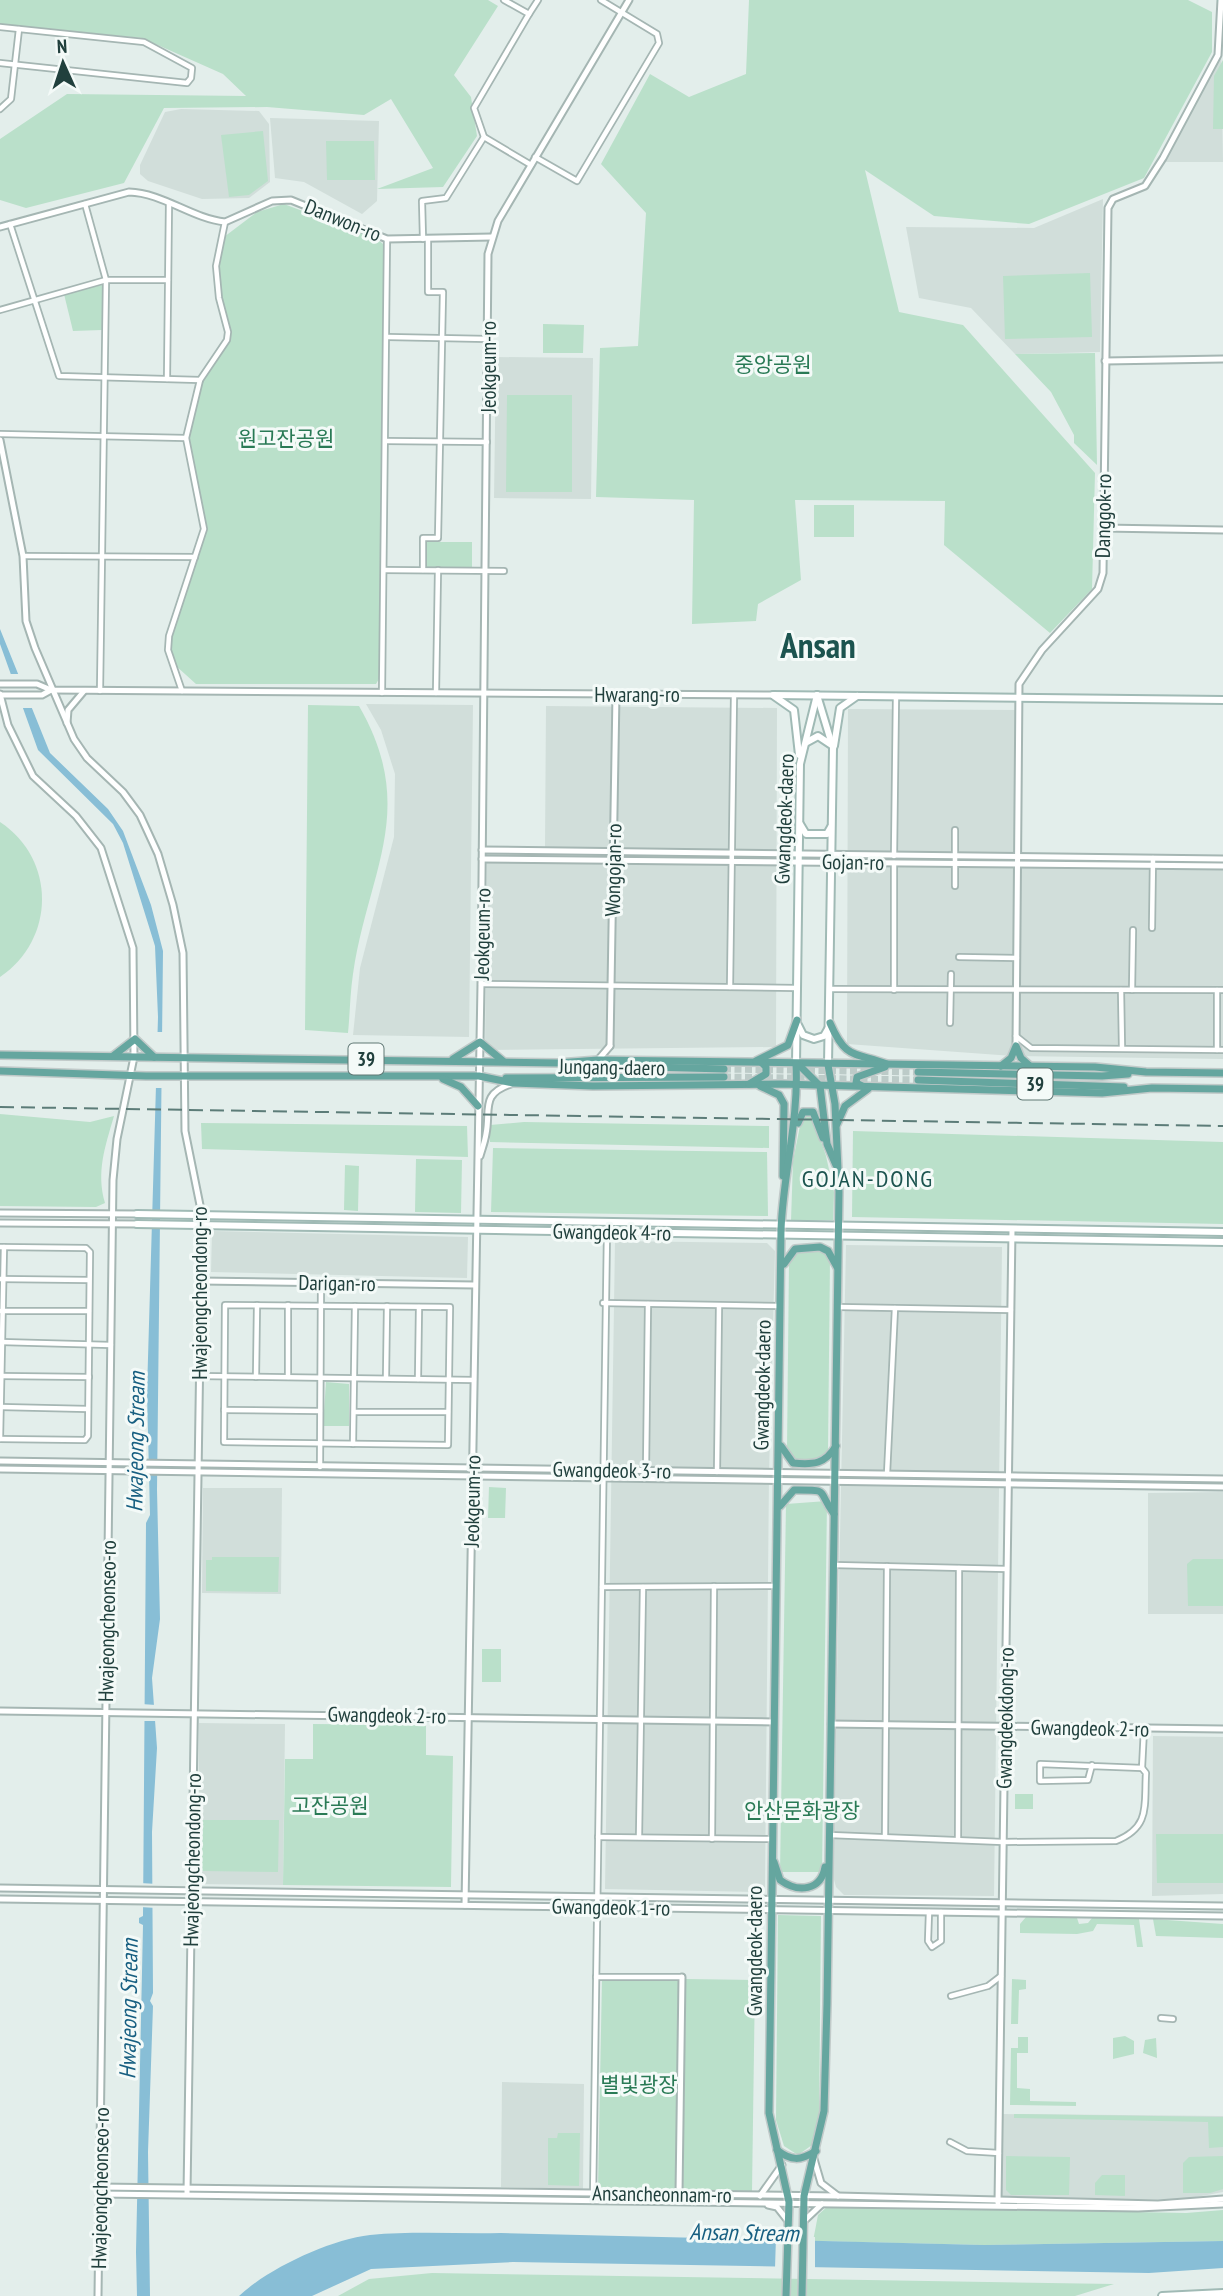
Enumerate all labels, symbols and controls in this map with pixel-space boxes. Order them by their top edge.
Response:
north arrow [28,28,98,98]
text: N [56,34,68,58]
street label: Danwon-ro [301,192,385,248]
street label: Jeokgeum-ro [475,321,502,414]
park label: 중앙공원 [734,351,812,378]
park label: 원고잔공원 [238,425,334,452]
street label: Danggok-ro [1089,474,1117,558]
district label: Ansan [779,622,856,668]
street label: Hwarang-ro [594,681,680,708]
street label: Gwangdeok-daero [768,753,800,885]
street label: Wongojan-ro [599,823,627,917]
street label: Gojan-ro [822,848,884,876]
street label: Jeokgeum-ro [468,888,496,981]
road number: 39 [348,1044,384,1074]
street label: Jungang-daero [558,1053,665,1081]
road number: 39 [1018,1068,1052,1100]
district label: GOJAN-DONG [802,1163,934,1194]
street label: Hwajeongcheondong-ro [186,1206,213,1380]
street label: Gwangdeok 4-ro [552,1217,672,1247]
street label: Darigan-ro [298,1269,376,1297]
street label: Gwangdeok-daero [747,1319,777,1451]
water label: Hwajeong Stream [119,1370,151,1512]
street label: Jeokgeum-ro [458,1455,486,1548]
street label: Gwangdeok 3-ro [552,1455,672,1485]
street label: Hwajeongcheonseo-ro [92,1540,122,1702]
street label: Gwangdeokdong-ro [990,1647,1020,1789]
street label: Gwangdeok 2-ro [327,1700,447,1730]
street label: Gwangdeok 2-ro [1030,1713,1150,1743]
street label: Hwajeongcheondong-ro [177,1773,207,1947]
park label: 고잔공원 [291,1792,369,1819]
park label: 안산문화광장 [744,1797,860,1824]
street label: Gwangdeok-daero [741,1886,768,2016]
street label: Gwangdeok 1-ro [551,1892,671,1922]
water label: Hwajeong Stream [112,1937,144,2079]
park label: 별빛광장 [600,2071,678,2098]
street label: Hwajeongcheonseo-ro [85,2107,115,2269]
street label: Ansancheonnam-ro [592,2179,732,2209]
water label: Ansan Stream [689,2217,801,2247]

